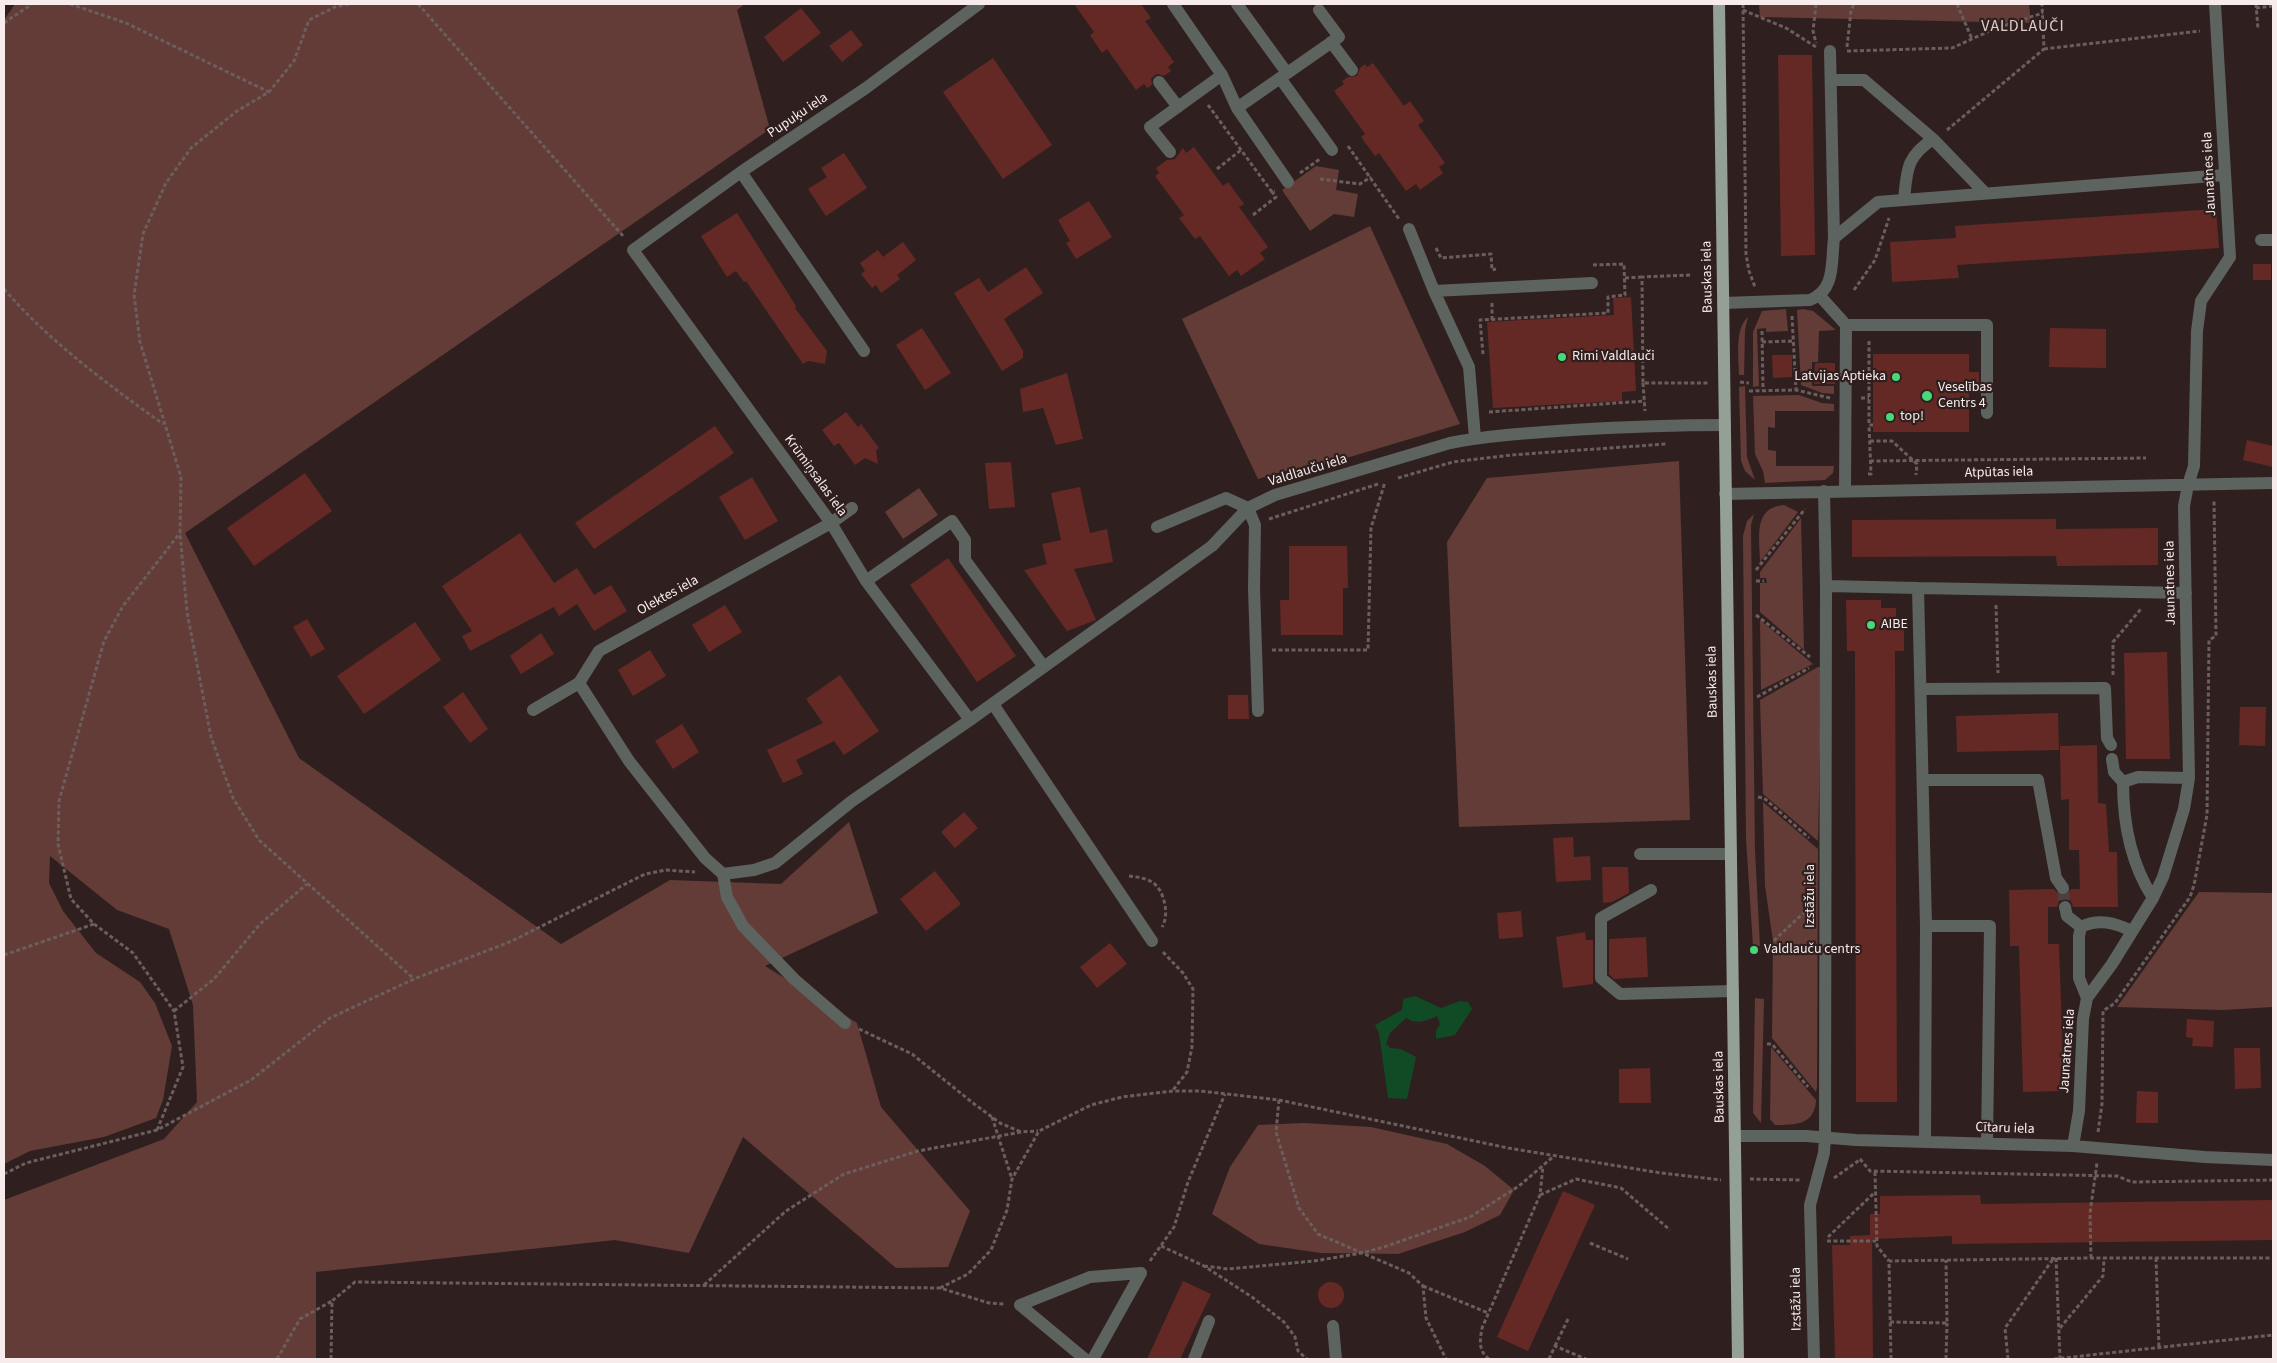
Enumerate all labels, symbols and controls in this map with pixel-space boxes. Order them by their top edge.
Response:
district label: VALDLAUČI [1980,17,2066,37]
street label: Pupuķu iela [765,90,831,142]
street label: Jaunatnes iela [2199,131,2221,217]
street label: Bauskas iela [1699,241,1717,313]
place label: Rimi Valdlauči [1572,349,1655,365]
marker: Rimi Valdlauči [1556,351,1568,363]
place label: Latvijas Aptieka [1794,369,1886,385]
marker: Latvijas Aptieka [1890,371,1902,383]
place label: Veselības Centrs 4 [1938,380,1992,412]
marker: Veselības Centrs 4 [1920,389,1934,403]
place label: top! [1900,409,1924,425]
marker: top! [1884,411,1896,423]
street label: Krūmiņsalas iela [780,432,850,520]
street label: Valdlauču iela [1267,451,1349,491]
street label: Atpūtas iela [1965,464,2033,482]
street label: Jaunatnes iela [2162,540,2180,626]
street label: Olektes iela [634,572,702,620]
place label: AIBE [1881,617,1908,633]
marker: AIBE [1865,619,1877,631]
street label: Bauskas iela [1704,646,1722,718]
street label: Izstāžu iela [1803,864,1819,928]
place label: Valdlauču centrs [1764,942,1860,958]
marker: Valdlauču centrs [1748,944,1760,956]
street label: Jaunatnes iela [2057,1008,2079,1094]
street label: Bauskas iela [1711,1051,1729,1123]
street label: Cītaru iela [1975,1120,2035,1138]
street label: Izstāžu iela [1788,1267,1806,1331]

